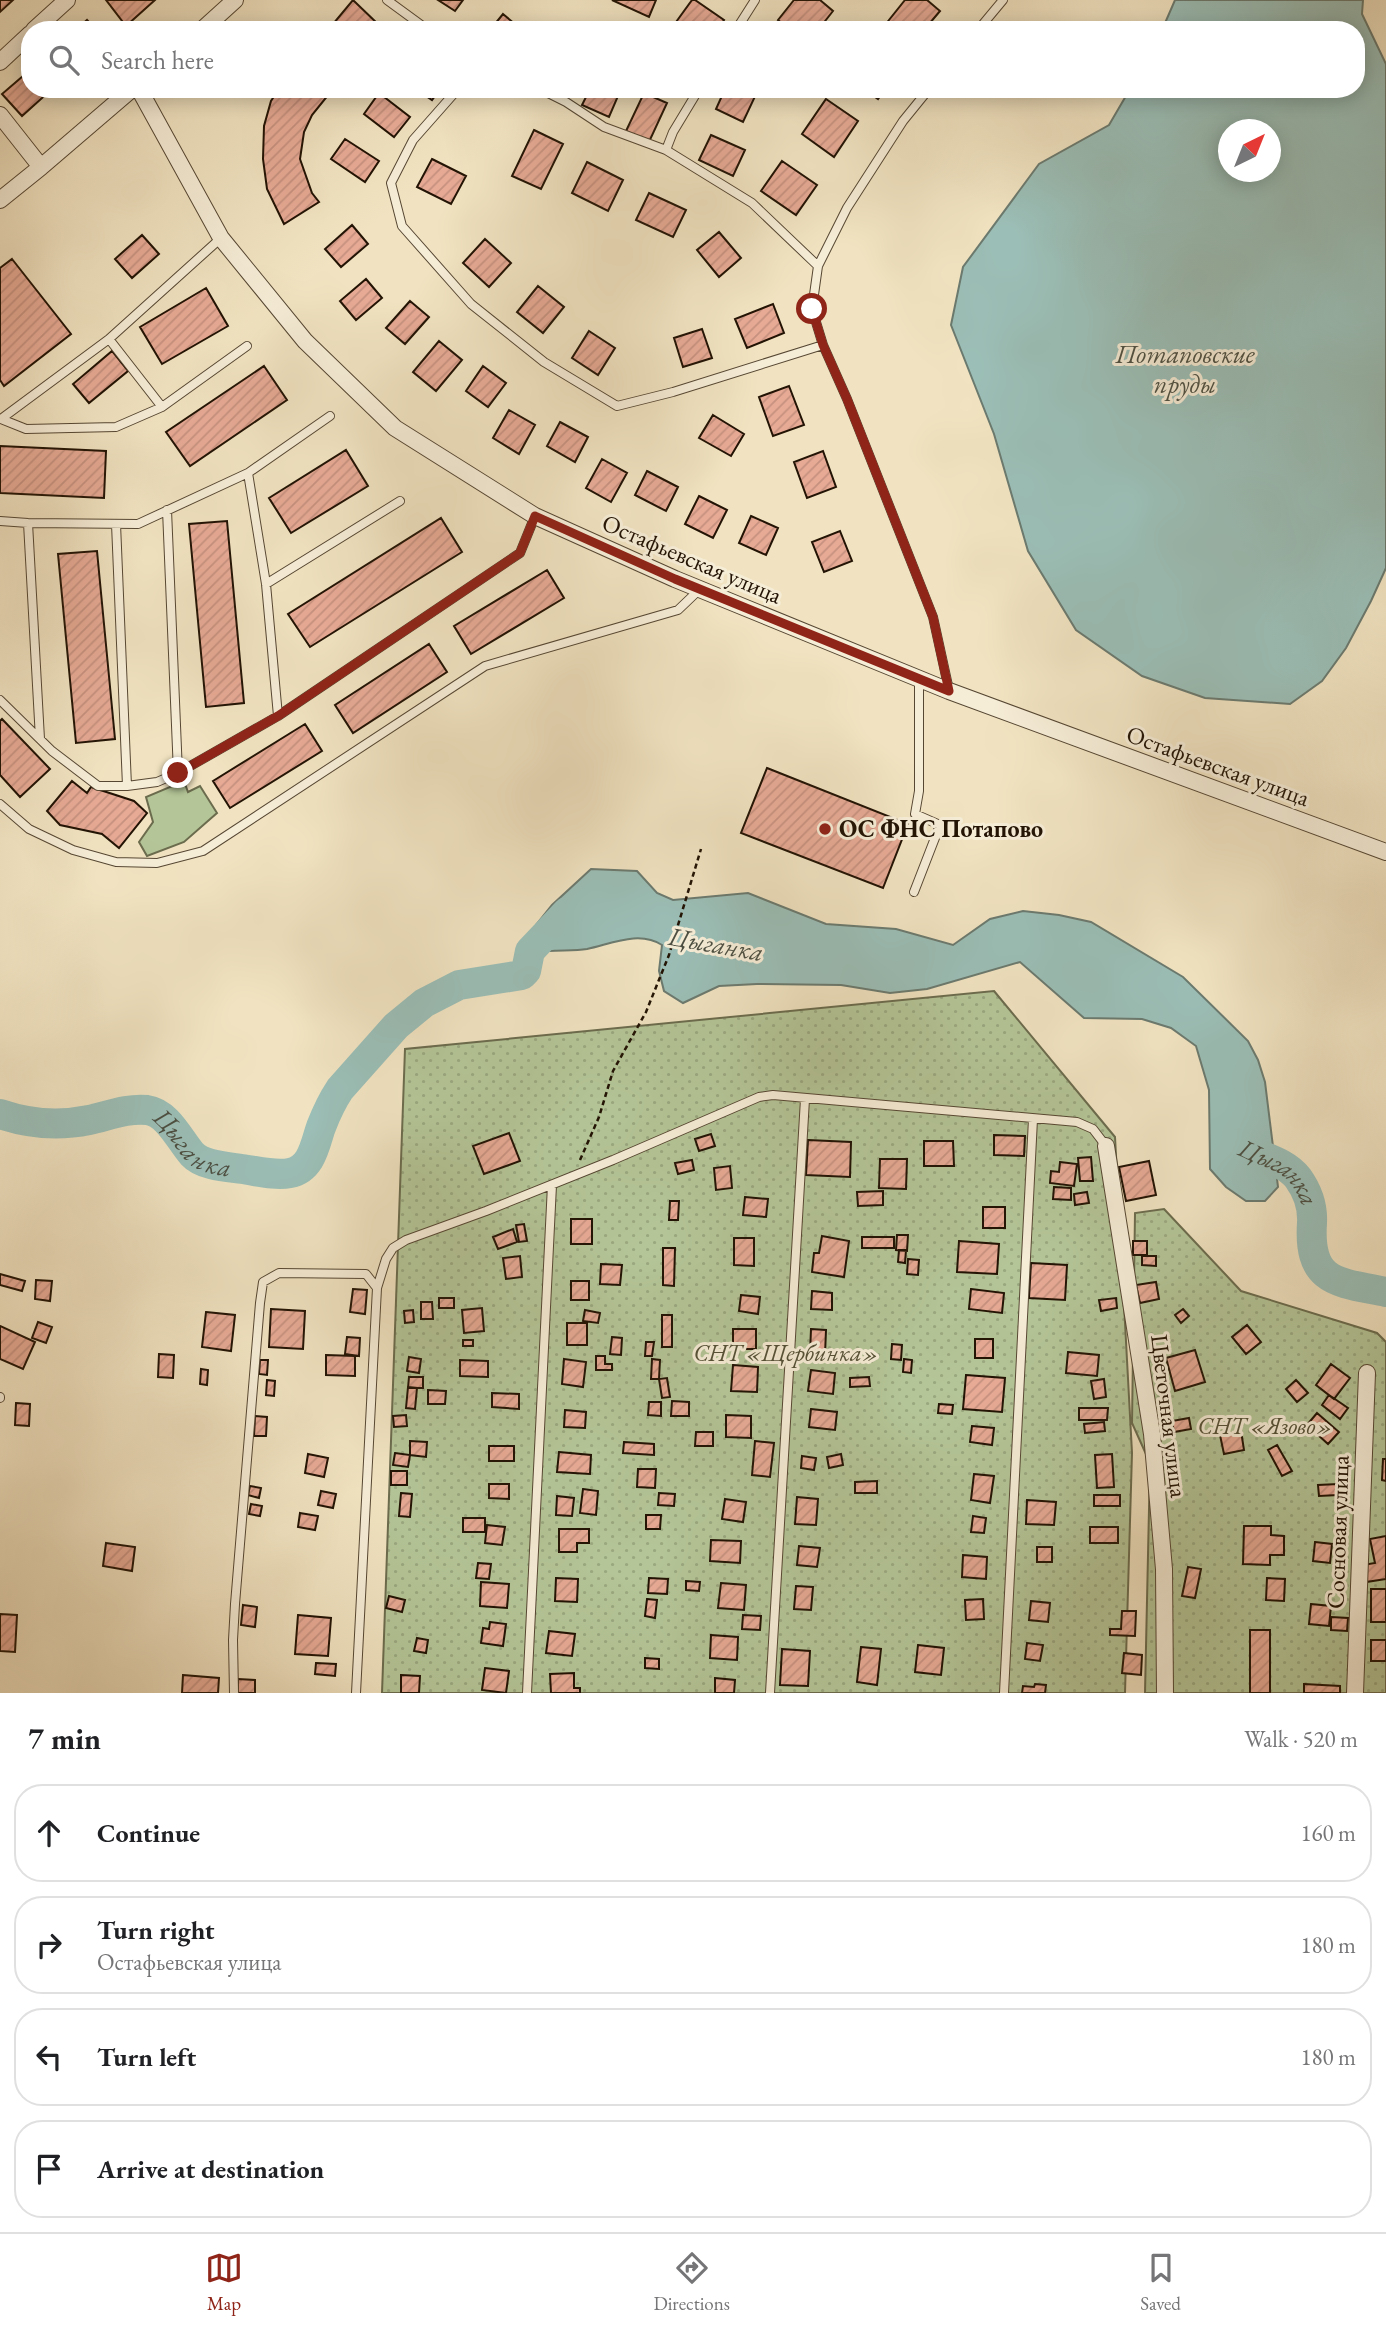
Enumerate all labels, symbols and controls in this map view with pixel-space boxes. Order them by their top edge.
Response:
search box [21,21,1365,98]
icon: search [45,41,83,79]
text: Search here [101,43,214,77]
north arrow [1218,119,1281,182]
route start [796,293,827,324]
water label: Потаповские пруды [1114,337,1256,401]
street label: Остафьевская улица [598,507,787,611]
street label: Остафьевская улица [1122,718,1314,813]
route end [162,757,193,788]
place label: ОС ФНС Потапово [839,813,1043,844]
marker: ОС ФНС Потапово [817,821,833,837]
water label: Цыганка [665,919,766,969]
water label: Цыганка [146,1100,233,1185]
water label: Цыганка [1232,1130,1327,1210]
street label: Цветочная улица [1144,1333,1195,1500]
park label: СНТ «Щербинка» [693,1337,879,1368]
park label: СНТ «Язово» [1198,1410,1332,1441]
street label: Сосновая улица [1319,1454,1356,1610]
text: 7 min [28,1719,101,1758]
text: Walk · 520 m [1244,1724,1358,1754]
icon: ahead [30,1814,68,1852]
text: Continue [97,1816,200,1850]
text: 160 m [1300,1818,1356,1848]
text: Turn right [97,1913,215,1947]
icon: right [30,1926,68,1964]
text: 180 m [1300,1930,1356,1960]
text: Остафьевская улица [97,1947,281,1977]
icon: left [30,2038,68,2076]
text: Turn left [97,2040,196,2074]
text: 180 m [1300,2042,1356,2072]
icon: arrive [30,2150,68,2188]
text: Arrive at destination [97,2152,324,2186]
tab: Map [205,2249,243,2316]
tab: Directions [653,2249,730,2316]
tab: Saved [1140,2249,1181,2316]

